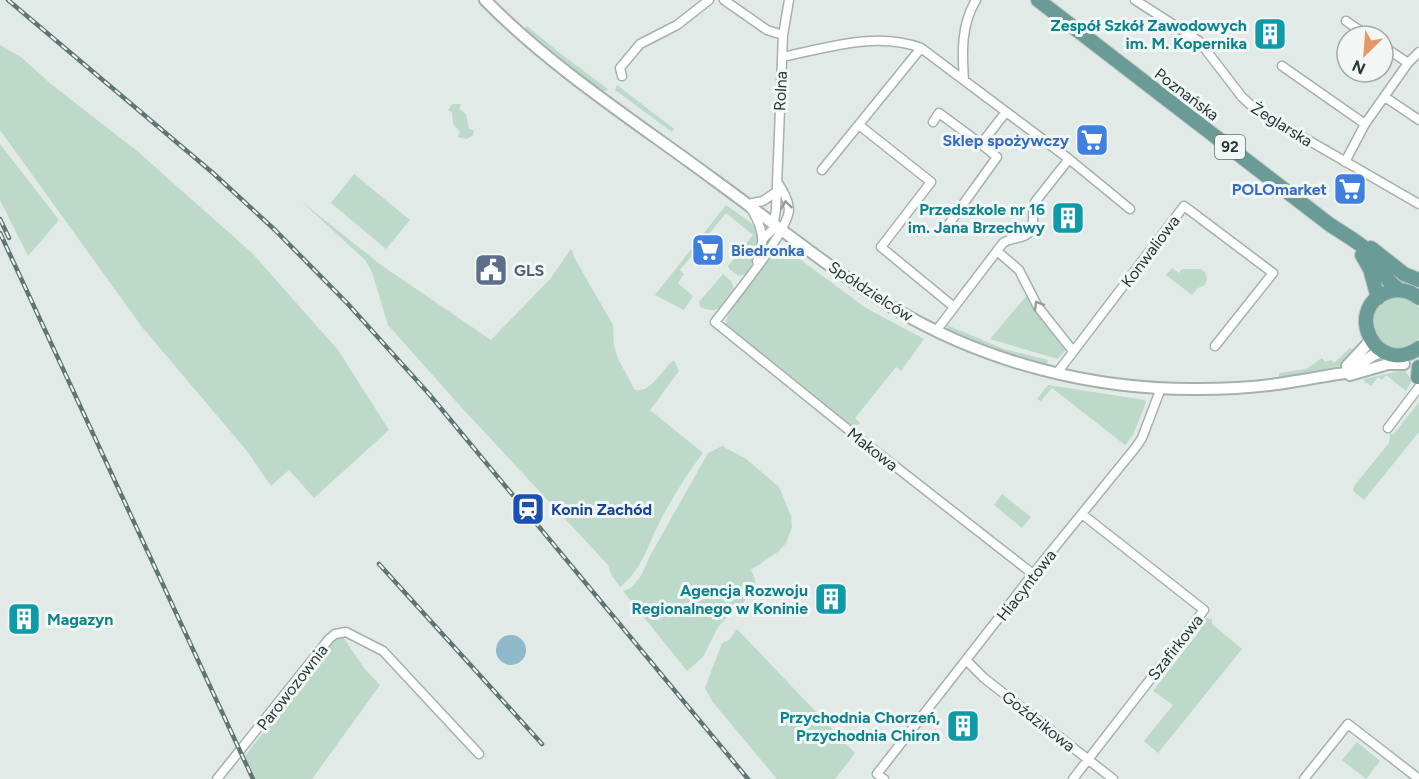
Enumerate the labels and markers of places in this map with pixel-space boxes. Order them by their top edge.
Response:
place label: Zespół Szkół Zawodowych im. M. Kopernika [1051,16,1247,53]
building icon: Zespół Szkół Zawodowych im. M. Kopernika [1252,16,1288,52]
supermarket icon: Sklep spożywczy [1074,122,1110,158]
place label: Sklep spożywczy [943,131,1070,150]
supermarket icon: POLOmarket [1332,171,1368,207]
place label: POLOmarket [1232,180,1327,199]
place label: Przedszkole nr 16 im. Jana Brzechwy [908,200,1046,237]
building icon: Przedszkole nr 16 im. Jana Brzechwy [1050,200,1086,236]
supermarket icon: Biedronka [690,232,726,268]
place label: Biedronka [731,241,805,260]
public building icon: GLS [473,252,509,288]
place label: GLS [514,261,544,280]
station icon: Konin Zachód [510,491,546,527]
place label: Konin Zachód [551,500,652,519]
place label: Agencja Rozwoju Regionalnego w Koninie [631,581,808,618]
building icon: Agencja Rozwoju Regionalnego w Koninie [813,581,849,617]
building icon: Magazyn [6,601,42,637]
place label: Magazyn [47,610,113,629]
place label: Przychodnia Chorzeń, Przychodnia Chiron [780,708,940,745]
building icon: Przychodnia Chorzeń, Przychodnia Chiron [945,708,981,744]

